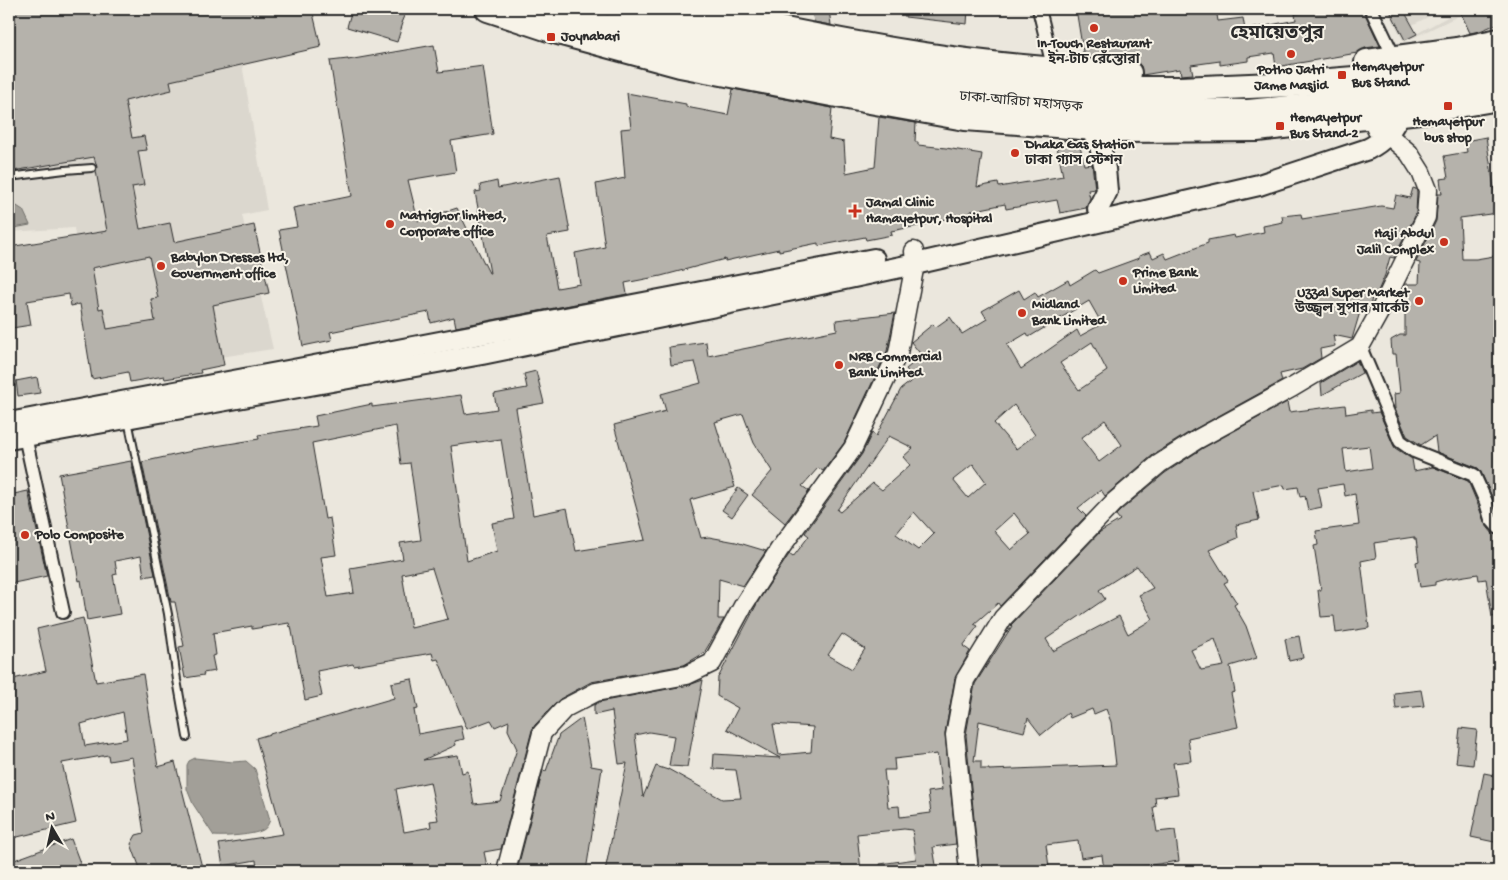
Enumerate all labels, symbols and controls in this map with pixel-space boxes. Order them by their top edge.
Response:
marker: In-Touch Restaurant ইন-টাচ রেঁস্তোরা [1088,22,1100,34]
district label: হেমায়েতপুর [1230,23,1324,46]
place label: Joynabari [560,29,620,46]
marker: Joynabari [545,31,557,43]
place label: In-Touch Restaurant ইন-টাচ রেঁস্তোরা [1037,36,1152,69]
marker: Potho Jatri Jame Masjid [1285,48,1297,60]
place label: Hemayetpur Bus Stand [1351,59,1425,92]
place label: Potho Jatri Jame Masjid [1253,62,1330,95]
marker: Hemayetpur Bus Stand [1336,69,1348,81]
street label: ঢাকা-আরিচা মহাসড়ক [958,87,1084,117]
marker: Hemayetpur bus stop [1442,100,1454,112]
place label: Hemayetpur Bus Stand-2 [1289,110,1363,143]
place label: Hemayetpur bus stop [1412,114,1486,147]
marker: Hemayetpur Bus Stand-2 [1274,120,1286,132]
place label: Dhaka Gas Station ঢাকা গ্যাস স্টেশন [1023,137,1135,170]
marker: Dhaka Gas Station ঢাকা গ্যাস স্টেশন [1009,147,1021,159]
place label: Jamal Clinic Hamayetpur, Hospital [865,195,992,228]
marker: Jamal Clinic Hamayetpur, Hospital [848,204,862,218]
place label: Matrighor limited, Corporate office [399,208,507,241]
marker: Matrighor limited, Corporate office [384,218,396,230]
place label: Haji Abdul Jalil Complex [1356,226,1435,259]
marker: Haji Abdul Jalil Complex [1438,236,1450,248]
place label: Babylon Dresses ltd, Government office [170,250,289,283]
marker: Babylon Dresses ltd, Government office [155,260,167,272]
place label: Prime Bank Limited [1132,265,1199,298]
marker: Prime Bank Limited [1117,275,1129,287]
place label: Uzzal Super Market উজ্জ্বল সুপার মার্কেট [1294,285,1410,318]
marker: Uzzal Super Market উজ্জ্বল সুপার মার্কেট [1413,295,1425,307]
place label: Midland Bank Limited [1031,297,1107,330]
marker: Midland Bank Limited [1016,307,1028,319]
place label: NRB Commercial Bank Limited [848,349,942,382]
marker: NRB Commercial Bank Limited [833,359,845,371]
place label: Polo Composite [34,527,125,544]
marker: Polo Composite [19,529,31,541]
north arrow [28,802,78,852]
text: N [45,809,56,827]

